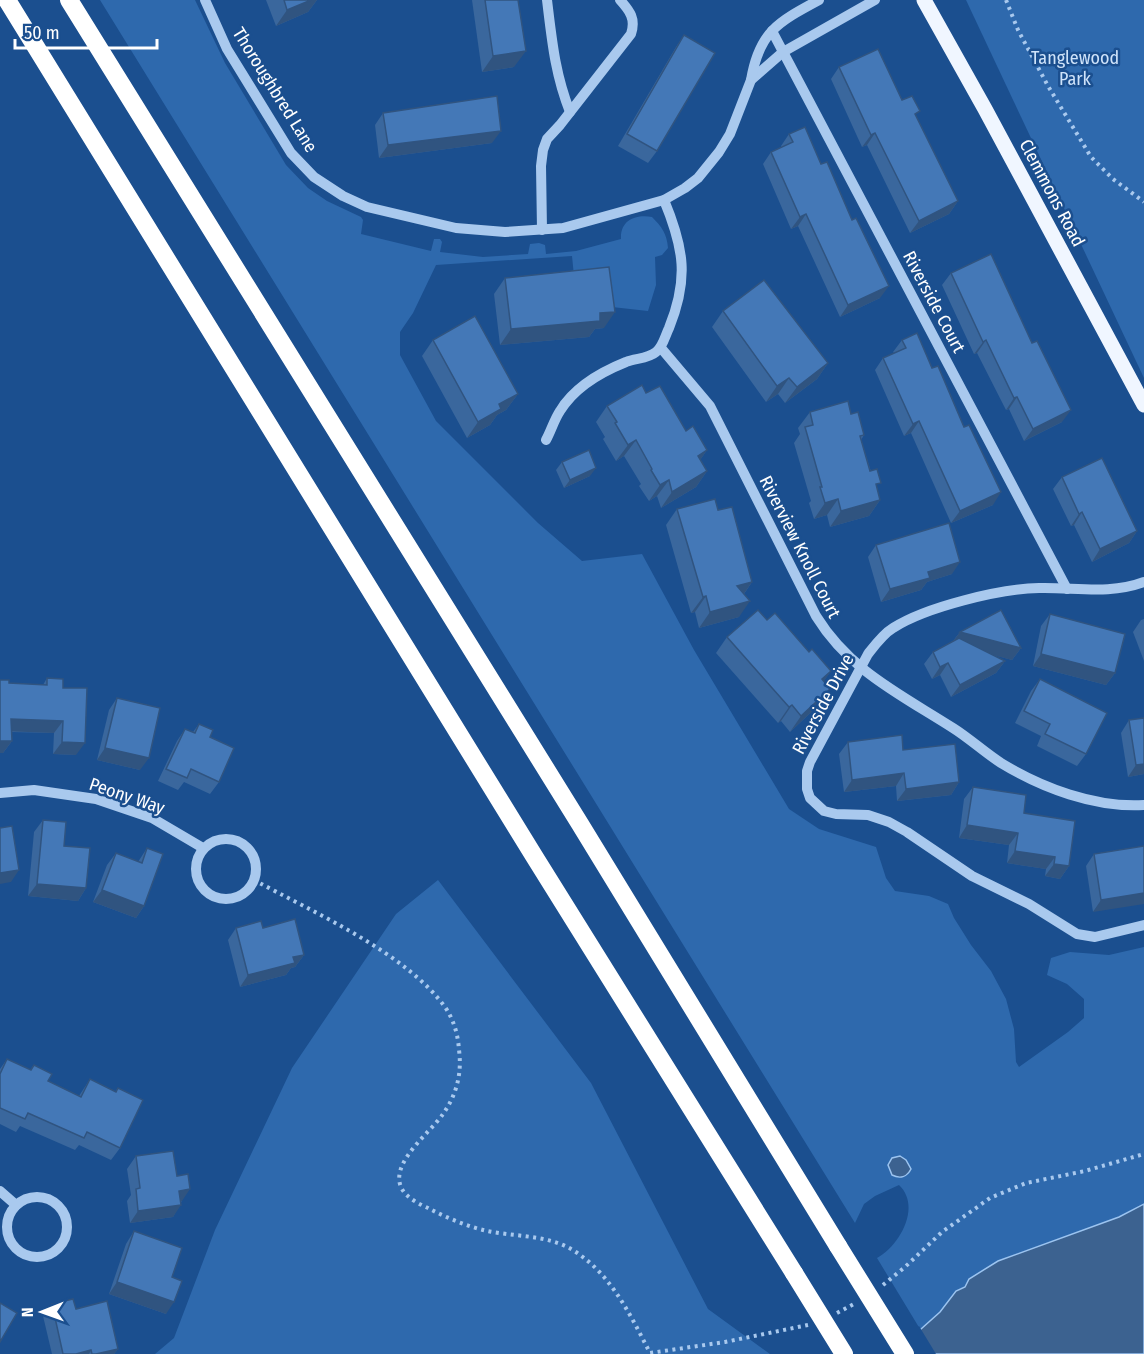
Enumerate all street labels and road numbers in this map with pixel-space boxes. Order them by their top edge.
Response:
street label: Thoroughbred Lane [228,24,322,157]
street label: Clemmons Road [1014,136,1090,250]
street label: Riverside Court [898,247,970,357]
street label: Riverview Knoll Court [755,472,845,622]
street label: Riverside Drive [787,650,859,758]
street label: Peony Way [86,773,168,819]

